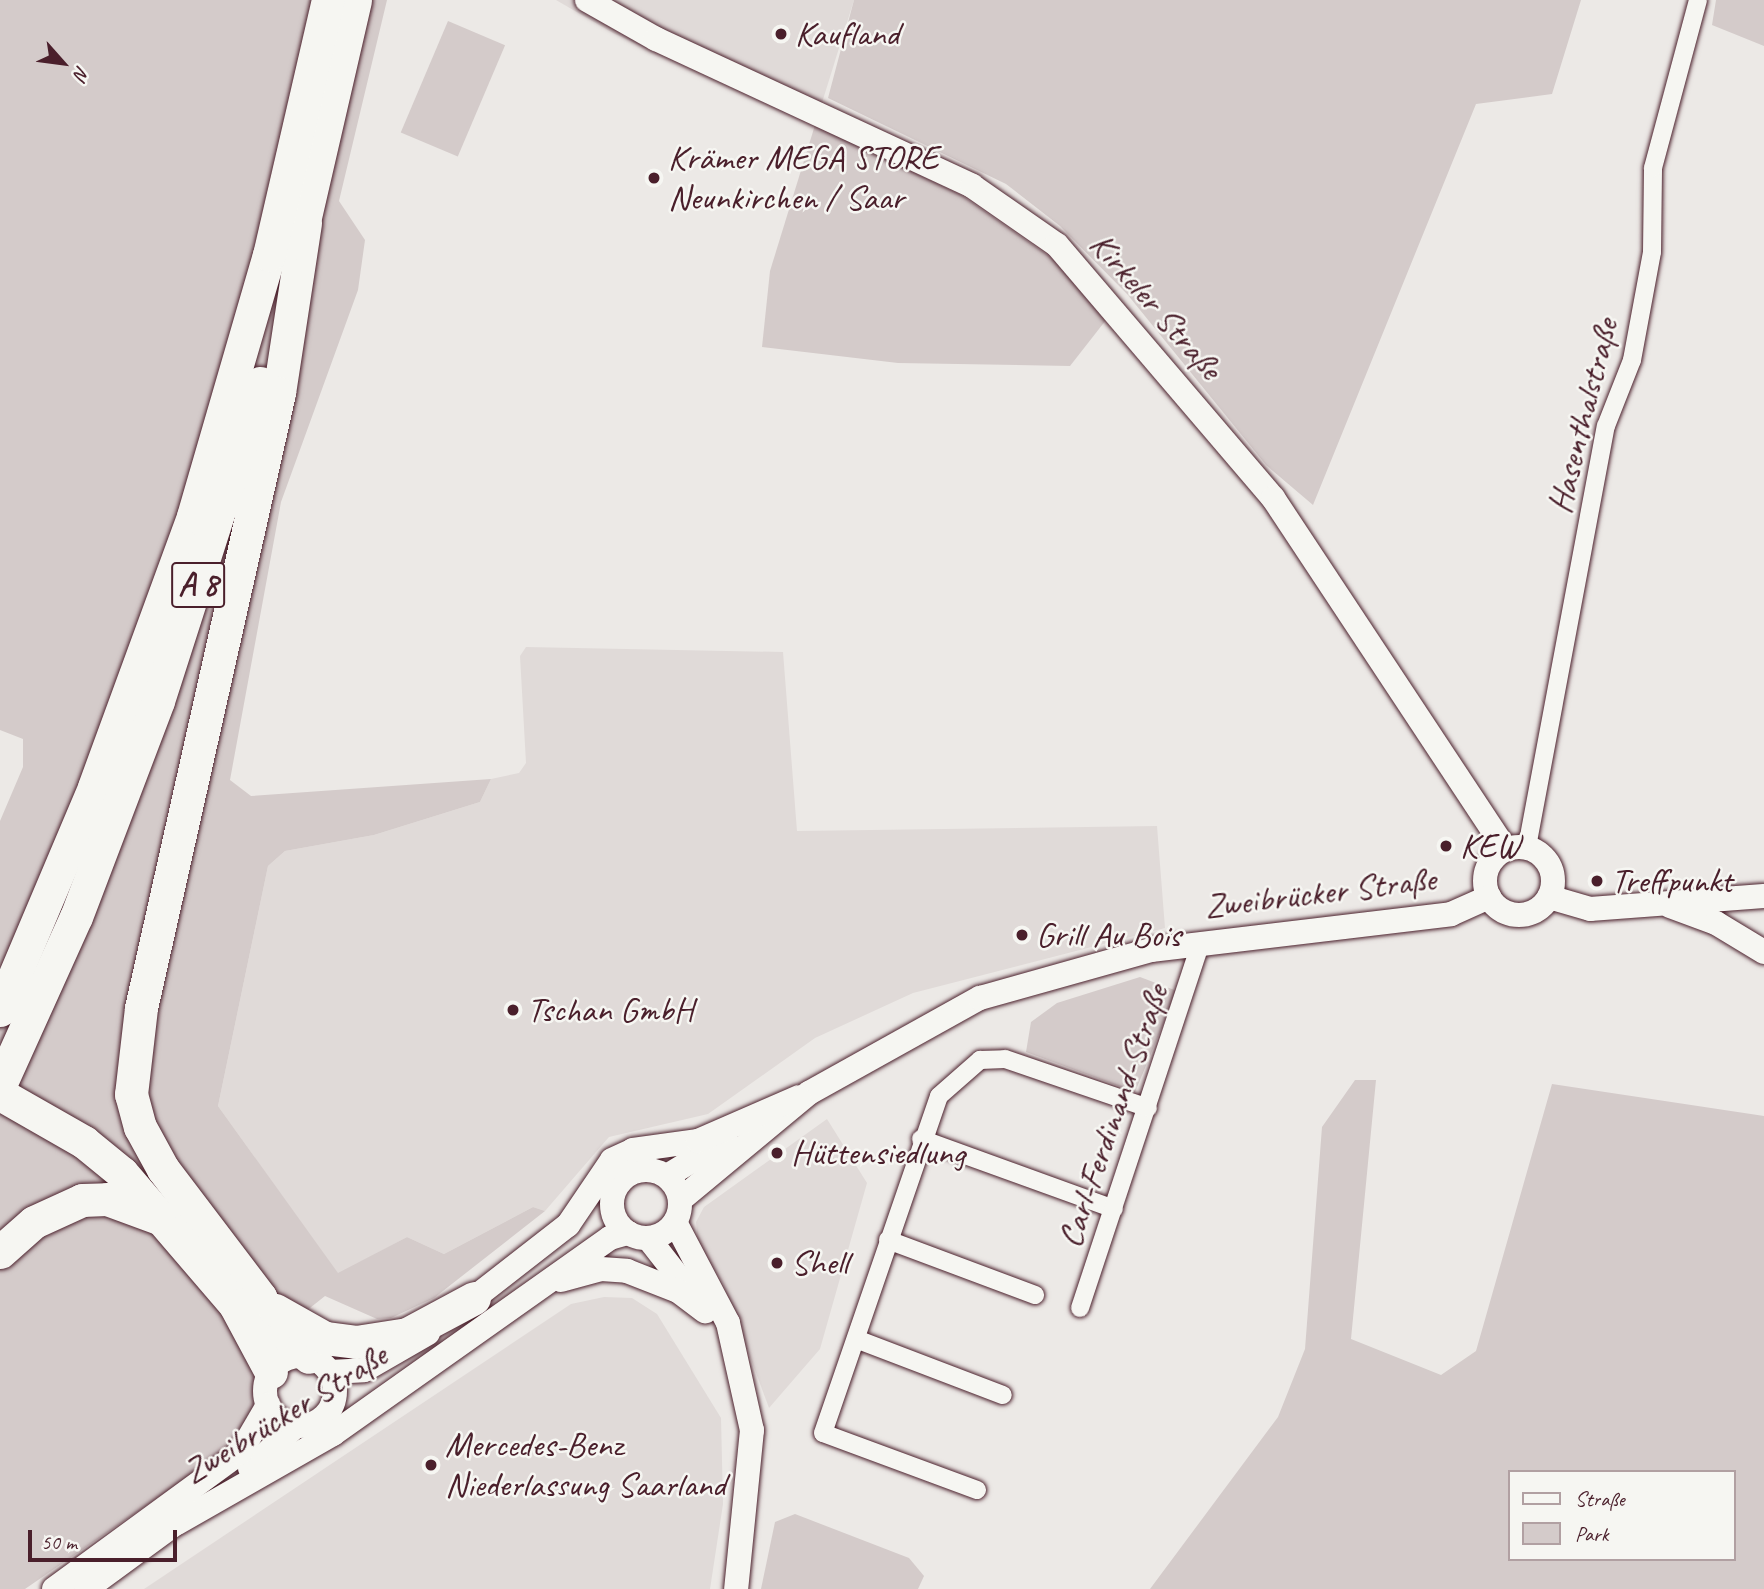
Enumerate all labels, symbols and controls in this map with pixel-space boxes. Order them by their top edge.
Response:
place label: Kaufland [795,13,899,55]
marker: Kaufland [773,26,789,42]
north arrow [28,28,98,98]
text: N [68,62,95,84]
place label: Krämer MEGA STORE Neunkirchen / Saar [668,137,938,219]
marker: Krämer MEGA STORE Neunkirchen / Saar [646,170,662,186]
street label: Kirkeler Straße [1080,224,1232,388]
street label: Hasenthalstraße [1539,314,1627,518]
road number: A 8 [170,556,226,614]
place label: KEW [1460,825,1520,867]
marker: KEW [1438,838,1454,854]
street label: Zweibrücker Straße [1201,858,1439,928]
place label: Treffpunkt [1611,860,1732,902]
marker: Treffpunkt [1589,873,1605,889]
place label: Grill Au Bois [1036,914,1180,956]
marker: Grill Au Bois [1014,927,1030,943]
street label: Carl-Ferdinand-Straße [1048,979,1178,1253]
place label: Tschan GmbH [527,989,692,1031]
marker: Tschan GmbH [505,1002,521,1018]
place label: Hüttensiedlung [791,1132,965,1174]
marker: Hüttensiedlung [769,1145,785,1161]
place label: Shell [791,1242,848,1284]
marker: Shell [769,1255,785,1271]
street label: Zweibrücker Straße [175,1334,395,1494]
place label: Mercedes-Benz Niederlassung Saarland [445,1424,725,1506]
marker: Mercedes-Benz Niederlassung Saarland [423,1457,439,1473]
legend [1508,1470,1736,1561]
text: Straße [1575,1486,1625,1512]
scale bar [32,1516,180,1560]
text: Park [1575,1521,1608,1547]
text: 50 m [41,1529,77,1555]

